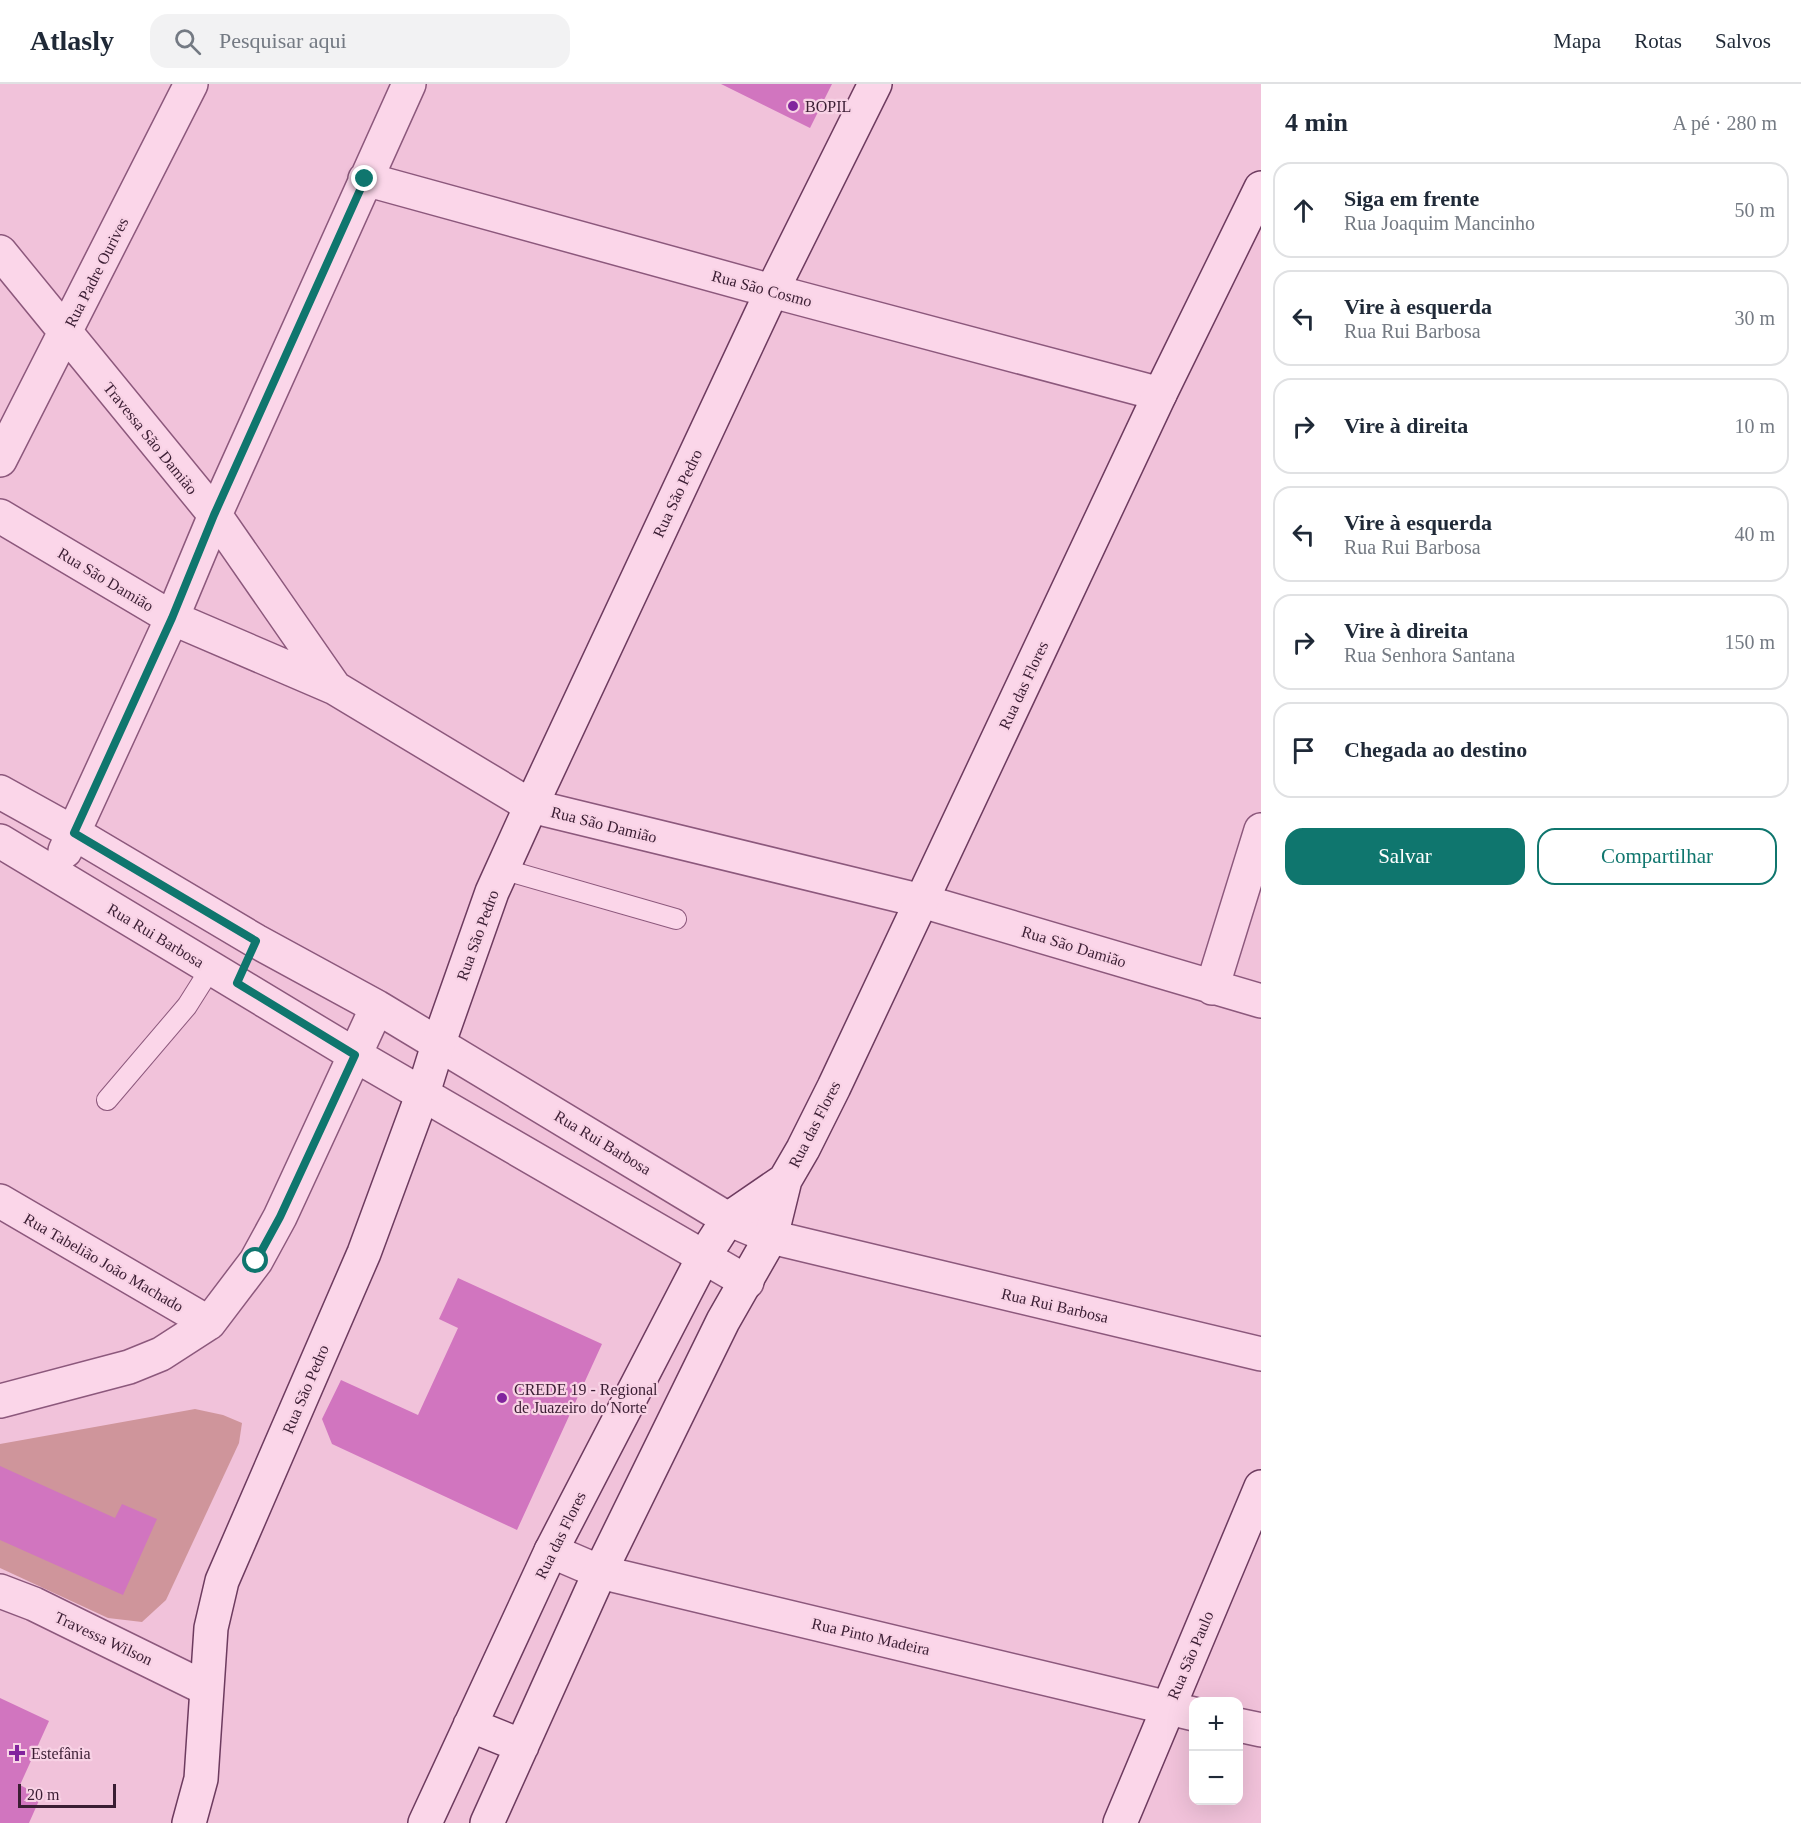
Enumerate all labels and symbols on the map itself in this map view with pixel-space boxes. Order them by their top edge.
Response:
place label: BOPIL [805,98,851,115]
marker: BOPIL [786,99,800,113]
route end [351,165,377,191]
street label: Rua Padre Ourives [61,215,131,330]
street label: Rua São Cosmo [710,267,814,310]
street label: Travessa São Damião [100,379,201,498]
street label: Rua São Pedro [650,447,705,540]
street label: Rua São Damião [55,544,157,615]
street label: Rua das Flores [996,639,1051,732]
street label: Rua São Damião [549,803,659,846]
street label: Rua São Pedro [453,888,502,983]
street label: Rua Rui Barbosa [105,900,207,971]
street label: Rua São Damião [1020,922,1128,970]
street label: Rua das Flores [785,1078,844,1170]
street label: Rua Rui Barbosa [552,1107,654,1178]
street label: Rua Tabelião João Machado [21,1210,186,1315]
route start [242,1247,268,1273]
street label: Rua Rui Barbosa [1000,1285,1110,1326]
street label: Rua São Pedro [279,1342,332,1436]
place label: CREDE 19 - Regional de Juazeiro do Norte [514,1381,658,1416]
marker: CREDE 19 - Regional de Juazeiro do Norte [495,1391,509,1405]
street label: Rua das Flores [532,1489,589,1582]
street label: Travessa Wilson [52,1608,155,1668]
street label: Rua São Paulo [1164,1609,1217,1702]
street label: Rua Pinto Madeira [810,1615,932,1658]
marker: Estefânia [8,1744,26,1762]
place label: Estefânia [31,1745,91,1762]
scale bar [18,1781,116,1808]

